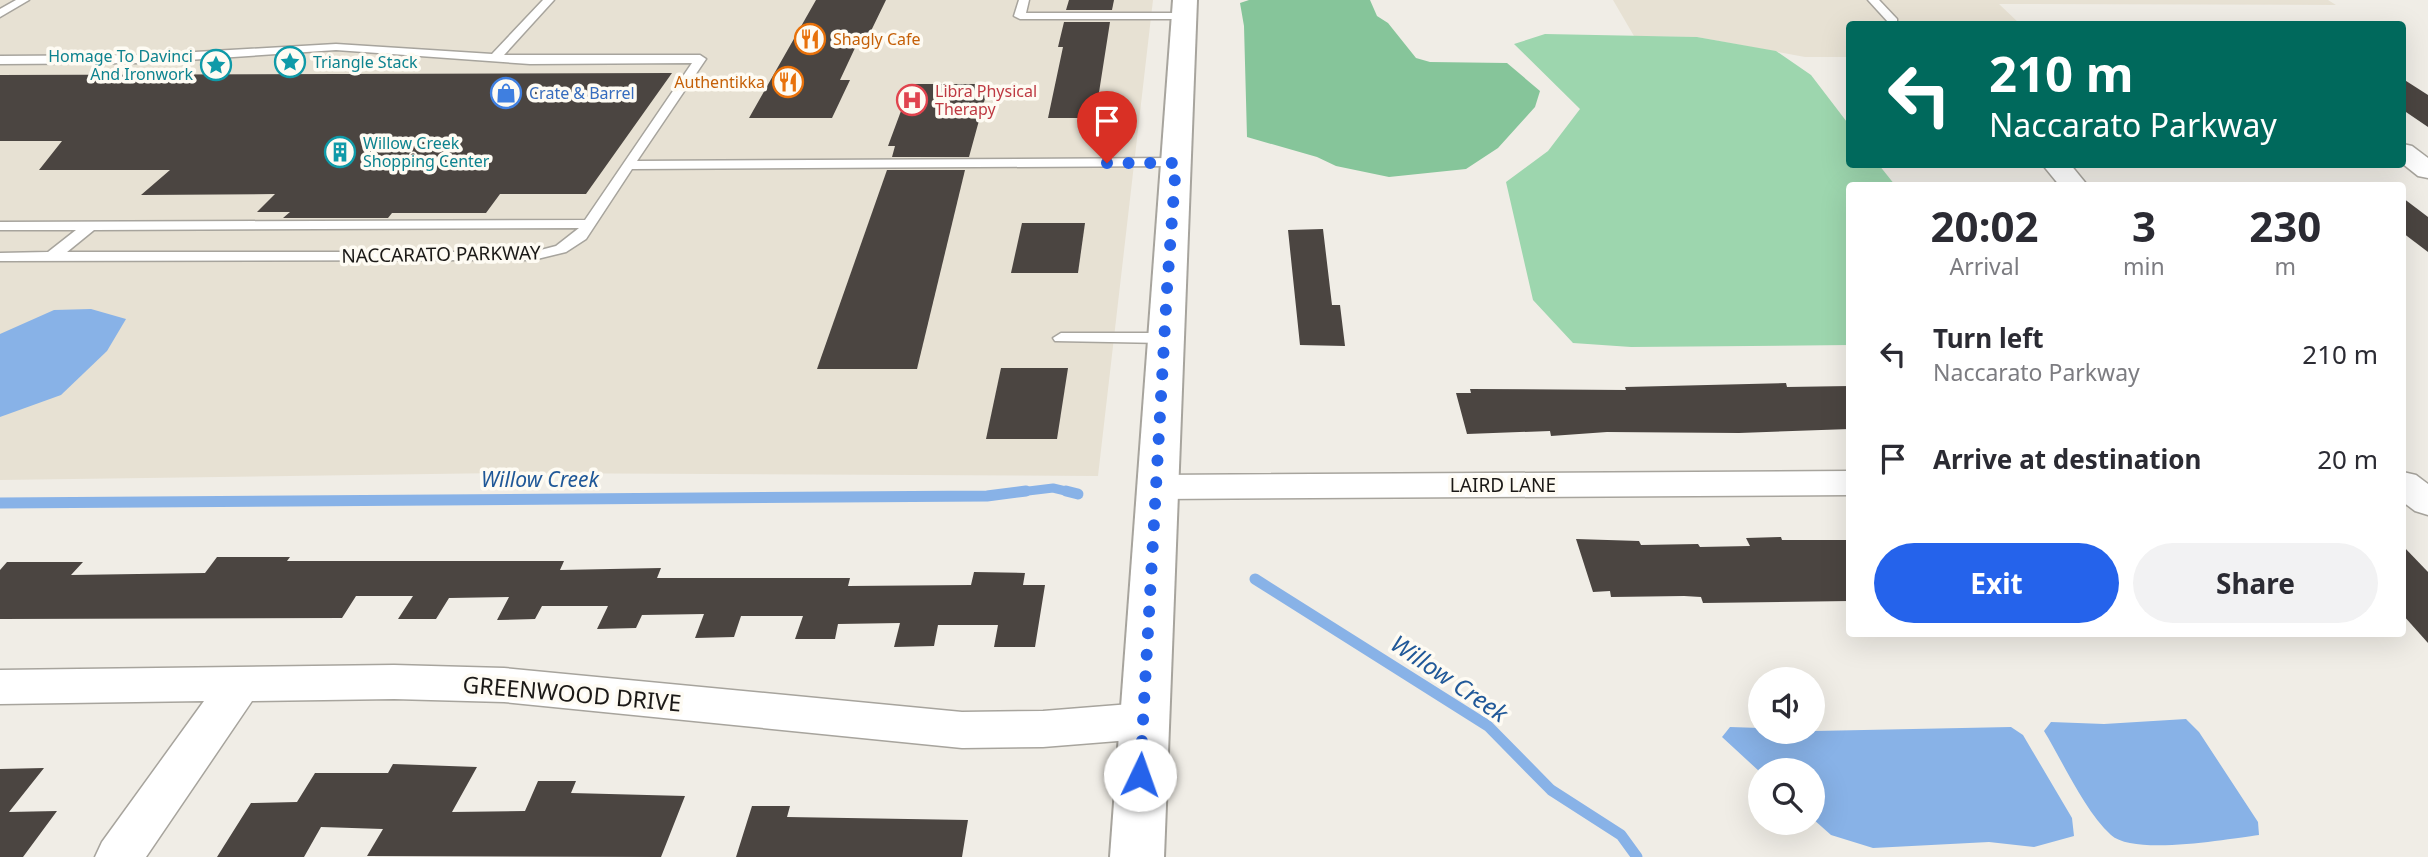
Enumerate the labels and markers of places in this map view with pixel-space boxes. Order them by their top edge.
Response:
restaurant icon: Shagly Cafe [793,22,827,56]
place label: Shagly Cafe [833,28,921,50]
place label: Homage To Davinci And Ironwork [48,45,193,85]
place icon: Triangle Stack [273,45,307,79]
place icon: Homage To Davinci And Ironwork [199,48,233,82]
place label: Triangle Stack [313,51,418,73]
restaurant icon: Authentikka [771,65,805,99]
place label: Authentikka [674,71,765,93]
shop icon: Crate & Barrel [489,76,523,110]
place label: Libra Physical Therapy [935,80,1037,120]
place label: Crate & Barrel [529,82,635,104]
hospital icon: Libra Physical Therapy [895,83,929,117]
pin [1077,91,1137,163]
place label: Willow Creek Shopping Center [363,132,490,172]
building icon: Willow Creek Shopping Center [323,135,357,169]

